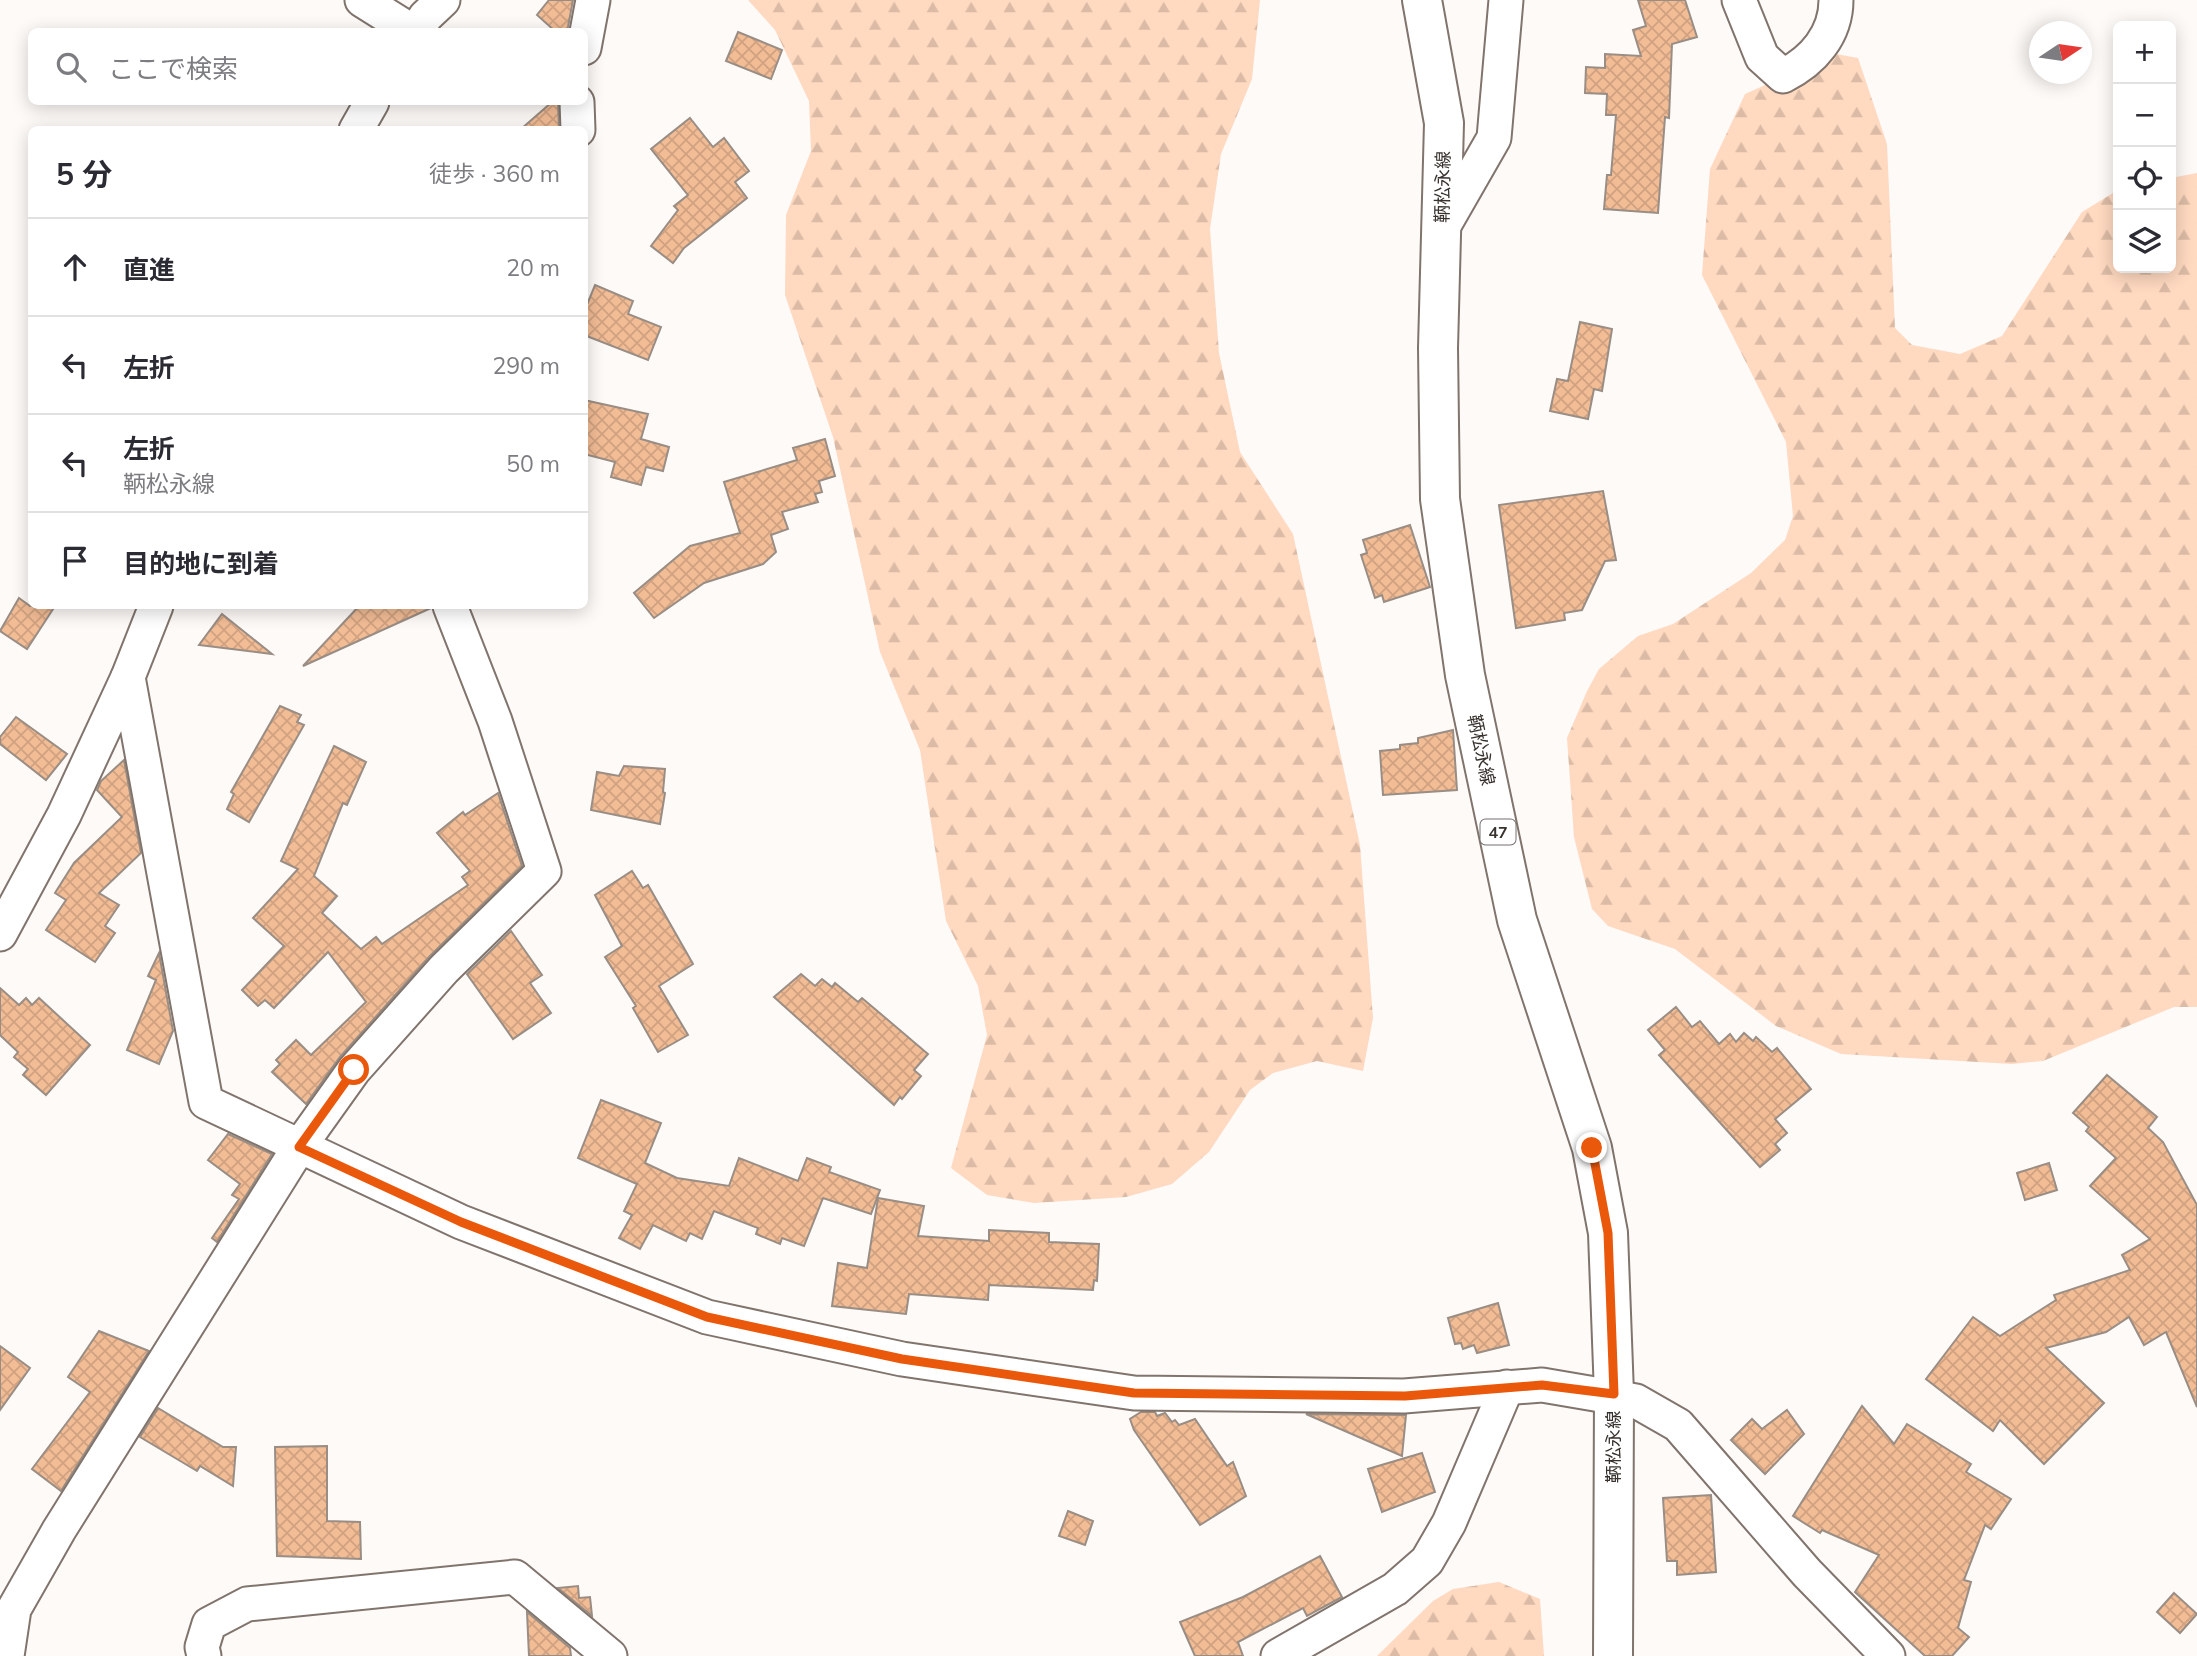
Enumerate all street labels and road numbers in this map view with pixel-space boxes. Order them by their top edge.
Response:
street label: 鞆松永線 [1430,151,1455,223]
street label: 鞆松永線 [1463,712,1500,788]
road number: 47 [1480,820,1516,845]
street label: 鞆松永線 [1602,1411,1625,1483]

